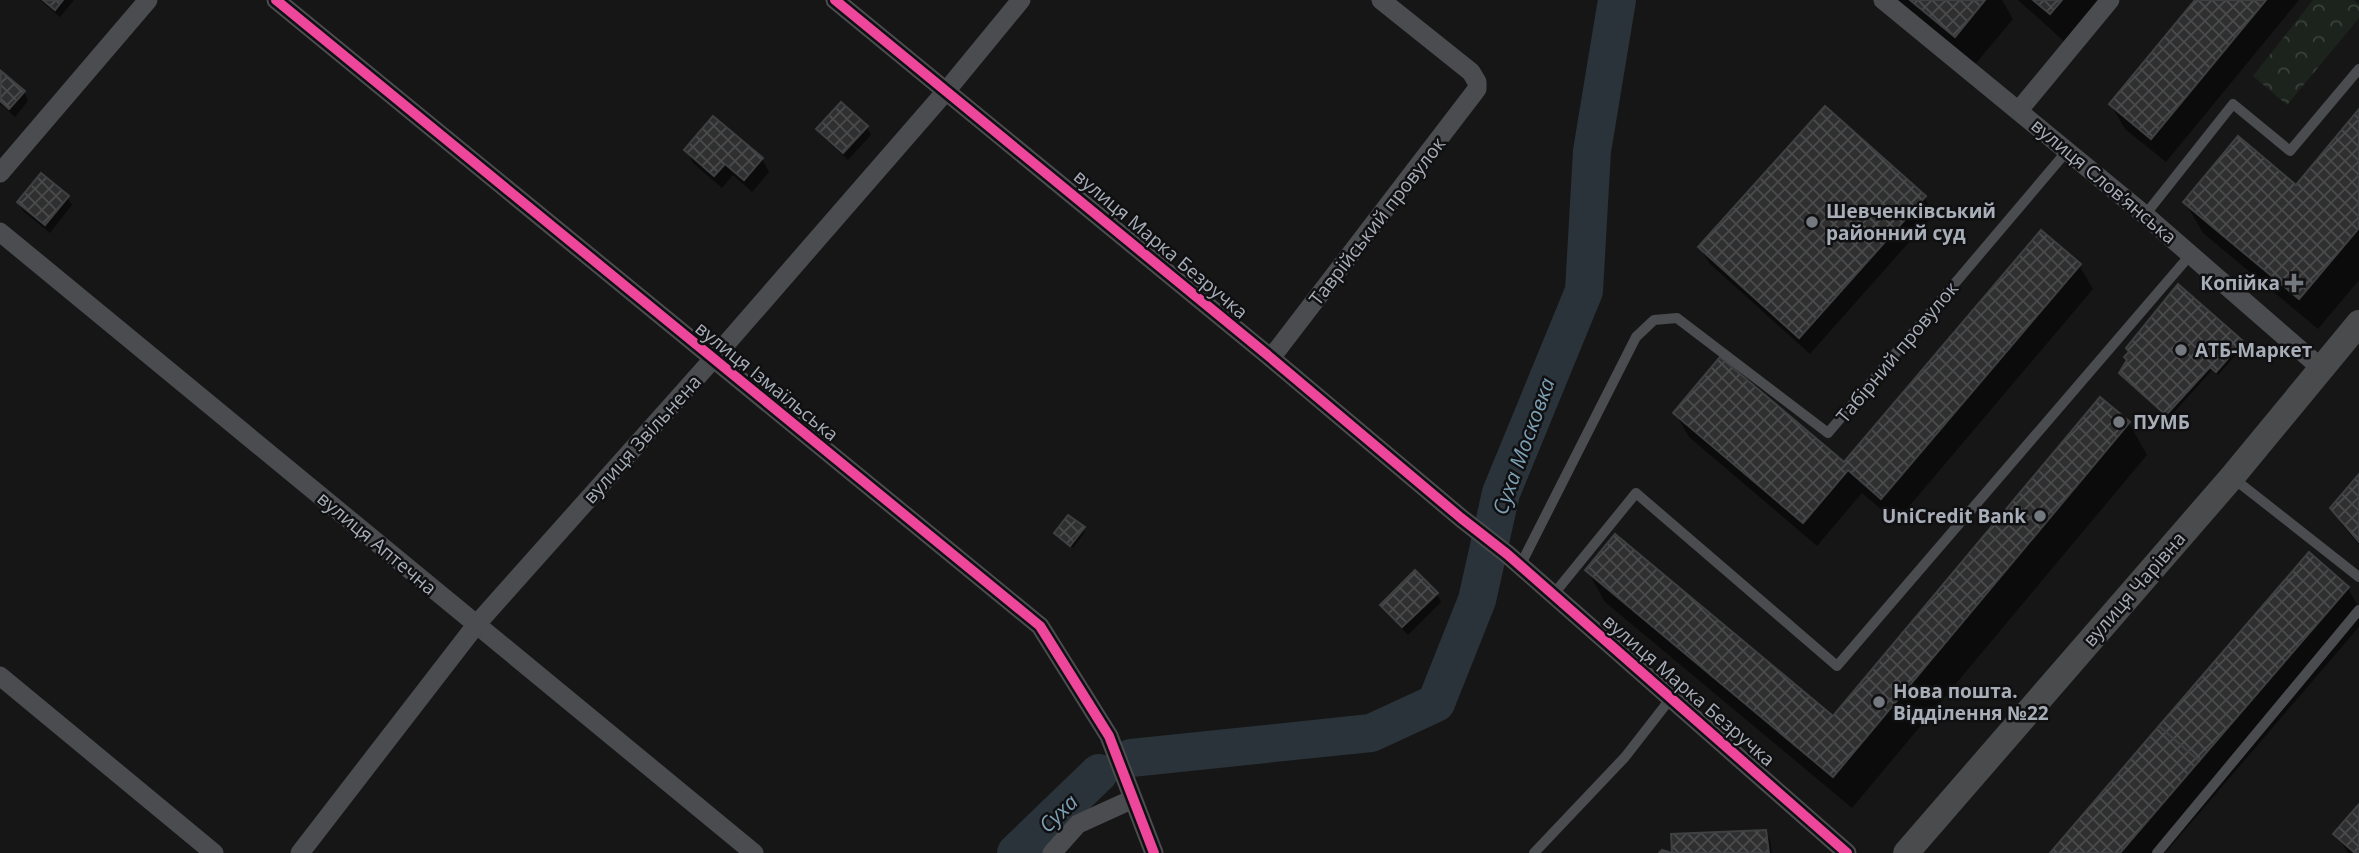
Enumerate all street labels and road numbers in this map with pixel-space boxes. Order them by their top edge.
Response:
street label: вулиця Слов’янська [2026,112,2182,250]
street label: Таврійський провулок [1303,131,1451,311]
street label: вулиця Марка Безручка [1068,163,1254,325]
street label: Табірний провулок [1830,276,1964,428]
street label: вулиця Ізмаїльська [690,315,844,447]
street label: вулиця Звільнена [577,369,707,509]
street label: вулиця Аптечна [312,485,442,601]
street label: вулиця Чарівна [2077,526,2191,652]
street label: вулиця Марка Безручка [1598,608,1780,772]

